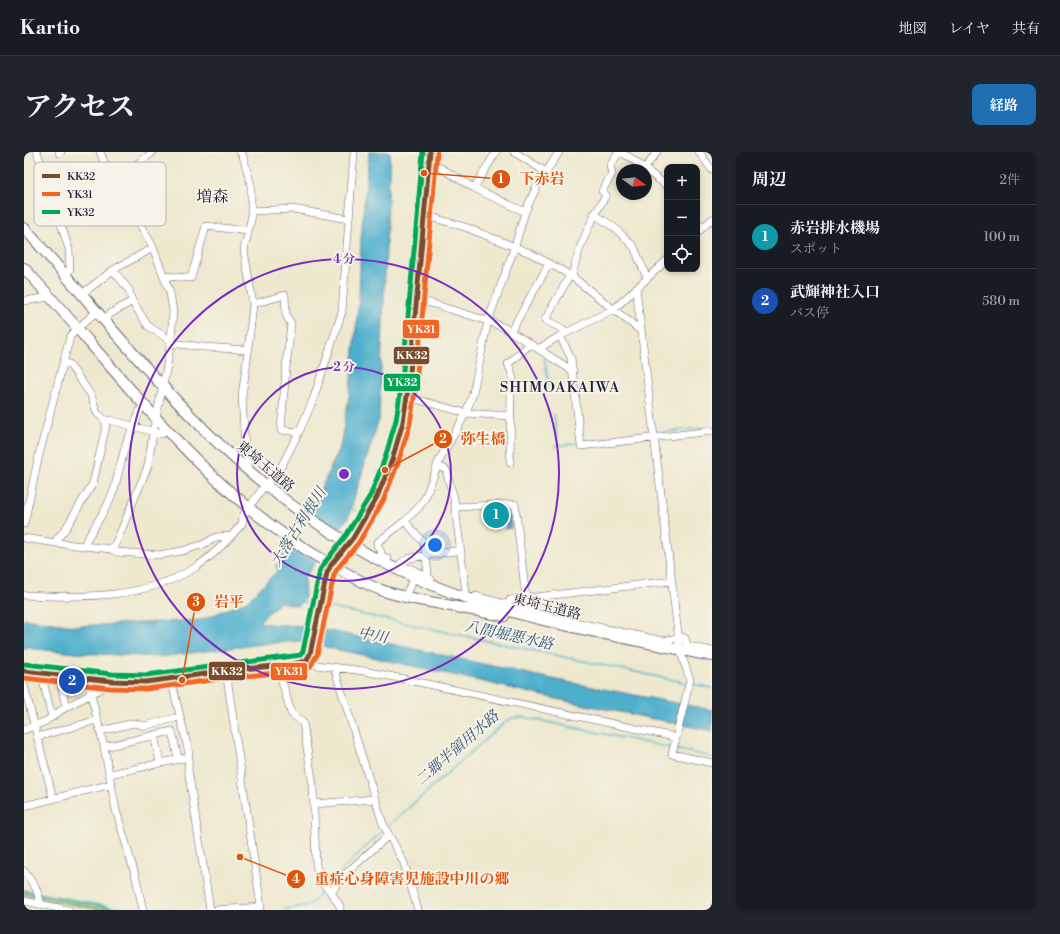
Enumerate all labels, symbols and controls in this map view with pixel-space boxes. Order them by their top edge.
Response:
text: Kartio [20,16,80,40]
text: 地図 [899,20,927,38]
text: レイヤ [949,20,990,38]
text: 共有 [1012,20,1040,38]
button: 経路 [972,84,1036,125]
text: アクセス [24,90,135,125]
legend [34,162,166,226]
north arrow [616,164,652,200]
map controls [664,164,700,272]
button: + [664,164,700,200]
callout: 下赤岩 [491,166,572,193]
text: 周辺 [752,169,786,191]
text: KK32 [67,170,95,184]
text: 下赤岩 [519,170,565,189]
text: 1 [498,172,504,187]
text: 2件 [1000,172,1020,188]
district label: 増森 [196,187,228,207]
text: YK31 [66,188,93,202]
button: − [664,200,700,236]
text: YK32 [66,206,95,220]
text: 赤岩排水機場 [790,219,880,238]
text: 1 [762,229,768,245]
text: 100 m [984,229,1020,245]
button: locate [664,236,700,272]
text: スポット [790,241,842,257]
text: 4 分 [333,252,355,267]
text: 武輝神社入口 [790,283,880,302]
text: 2 [761,293,769,309]
text: 580 m [982,293,1020,309]
text: バス停 [790,305,829,321]
line badge: YK31 [402,319,440,339]
text: YK31 [407,323,436,337]
line badge: KK32 [393,346,430,365]
text: KK32 [396,349,428,363]
text: 2 分 [333,360,355,375]
line badge: YK32 [383,373,421,392]
text: YK32 [387,376,418,390]
district label: SHIMOAKAIWA [500,378,620,397]
callout: 弥生橋 [433,425,514,452]
text: 弥生橋 [460,430,506,449]
text: 2 [439,432,447,447]
street label: 東埼玉道路 [233,437,298,496]
centre of rings [337,467,351,481]
water label: 大落古利根川 [267,482,331,570]
pin: 1 [483,500,509,530]
your location [425,535,445,555]
callout: 岩平 [186,588,252,615]
street label: 東埼玉道路 [511,590,583,624]
text: 岩平 [214,593,244,612]
text: 3 [192,595,200,610]
water label: 八間堀悪水路 [463,617,556,654]
water label: 中川 [356,623,391,648]
line badge: KK32 [208,661,246,681]
line badge: YK31 [270,662,308,681]
text: KK32 [211,665,243,679]
text: YK31 [275,665,304,679]
pin: 2 [59,666,85,696]
water label: 二郷半領用水路 [411,706,504,790]
callout: 重症心身障害児施設中川の郷 [286,865,517,892]
text: 重症心身障害児施設中川の郷 [314,870,510,889]
text: 4 [292,872,300,887]

